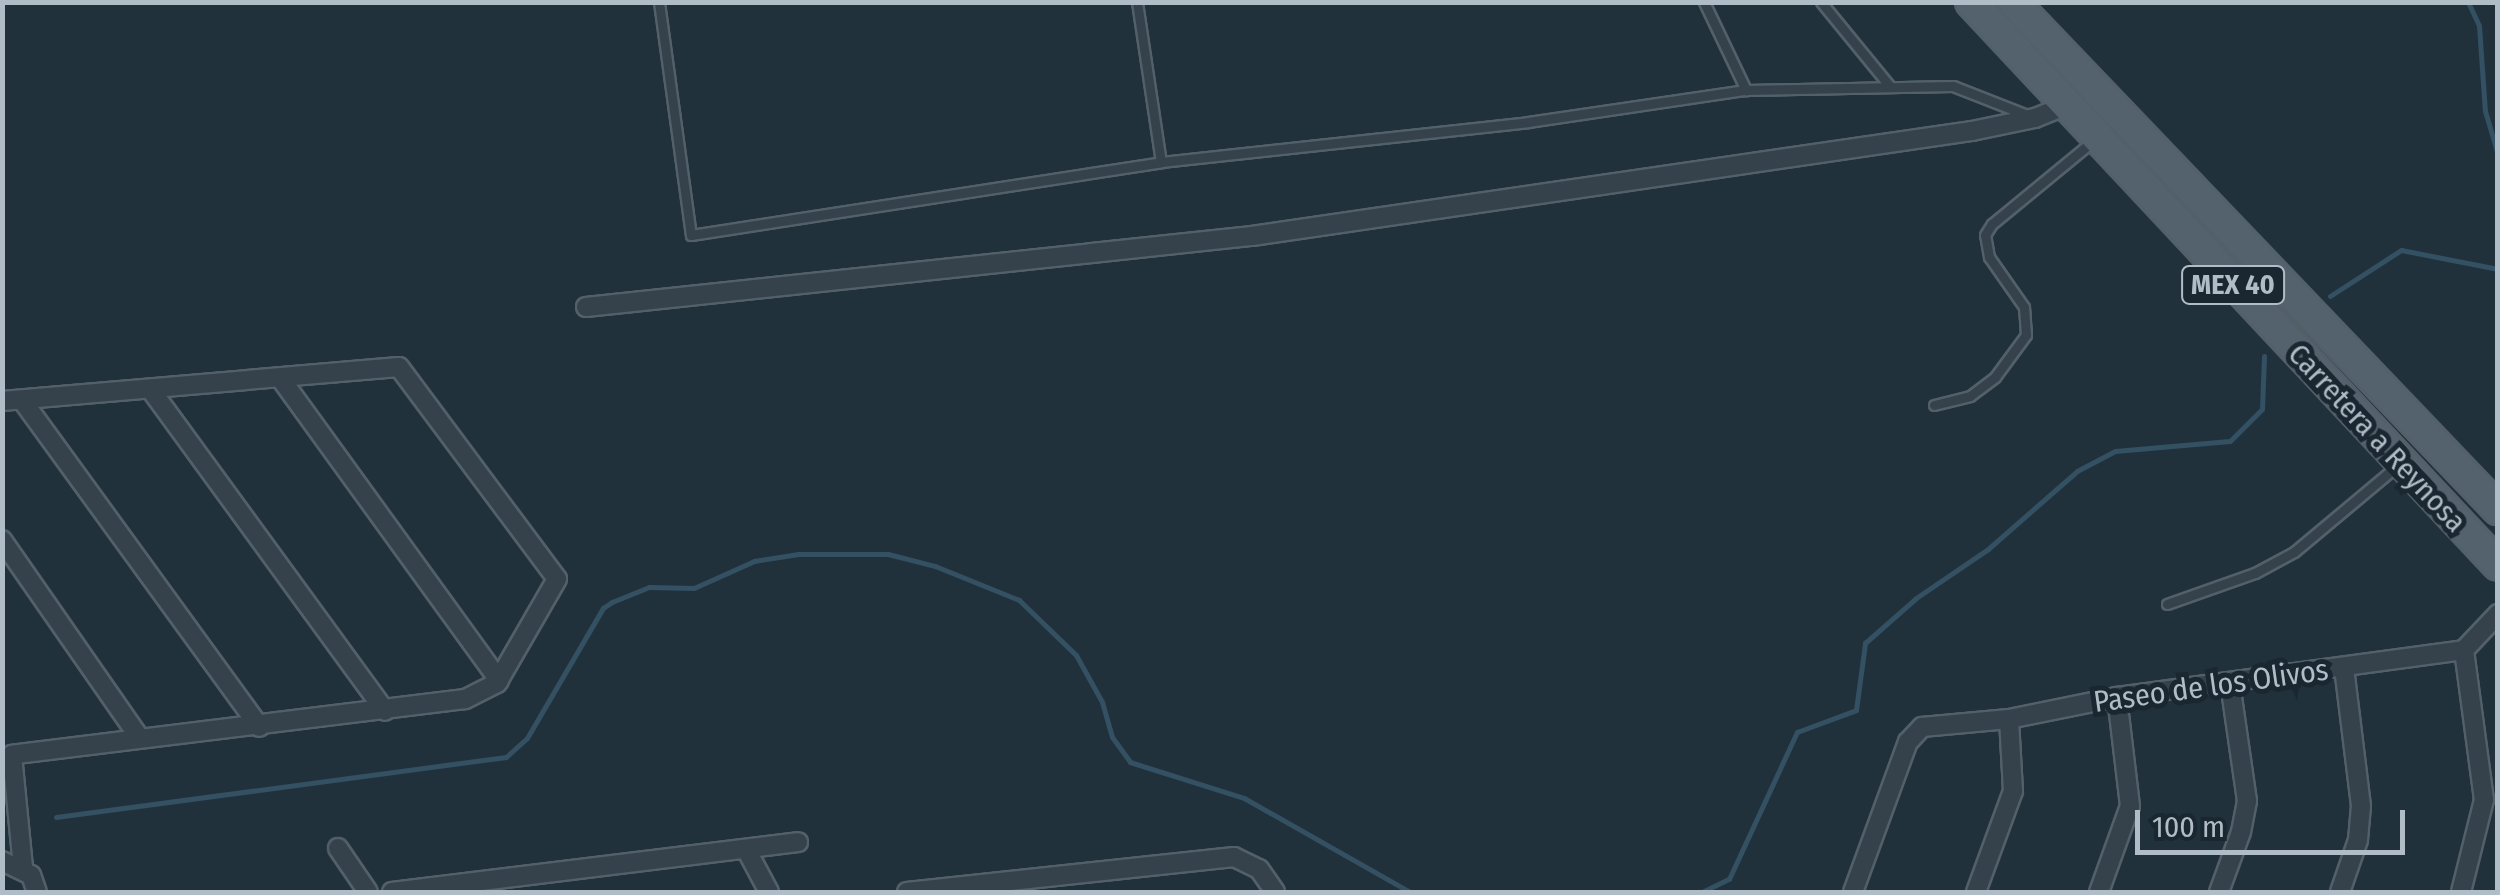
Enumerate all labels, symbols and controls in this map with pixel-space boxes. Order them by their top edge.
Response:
road number: MEX 40 [2180,262,2286,308]
street label: Carretera a Reynosa [2280,336,2474,540]
street label: Paseo de los Olivos [2091,652,2331,720]
scale bar [2140,790,2410,852]
text: 100 m [2152,809,2225,845]

